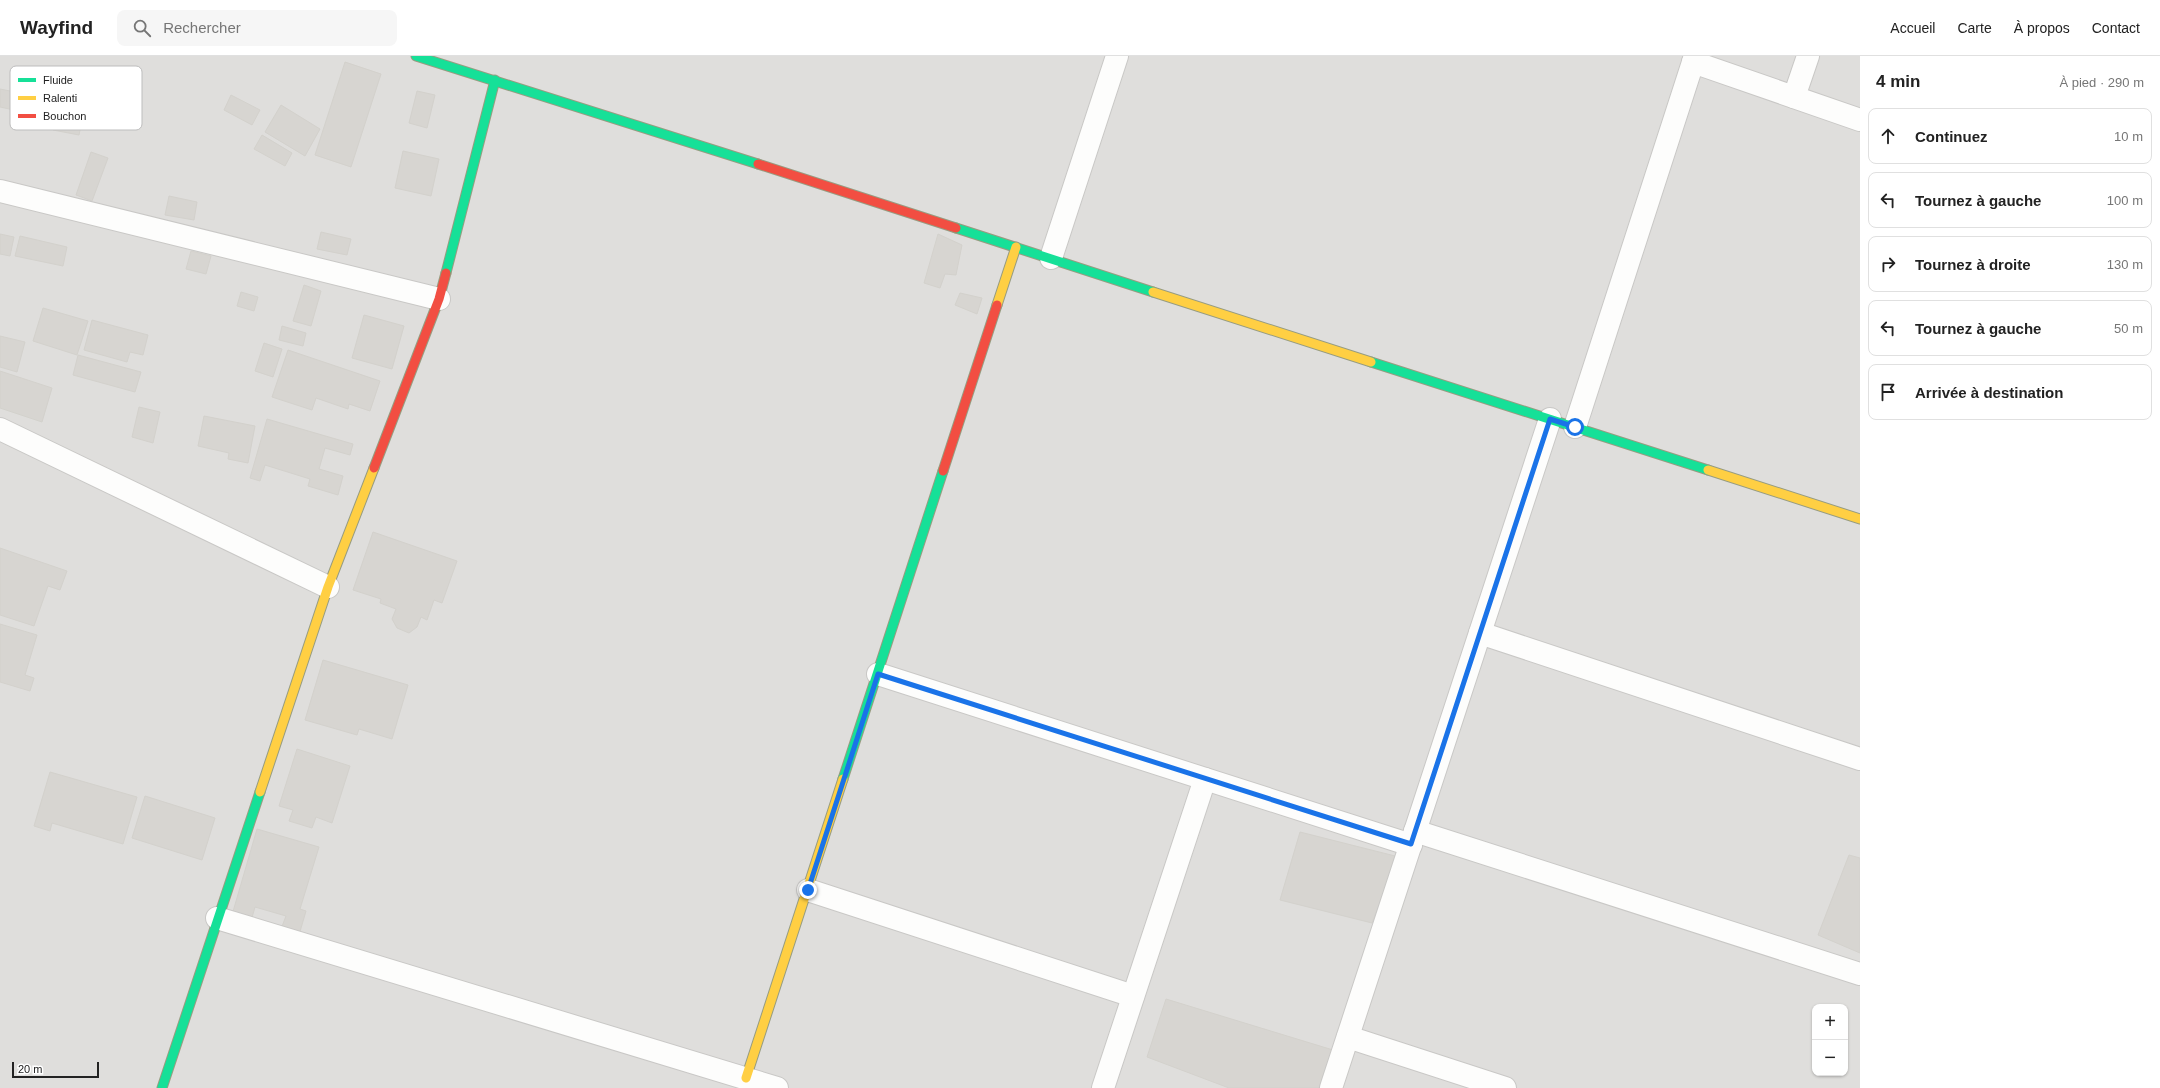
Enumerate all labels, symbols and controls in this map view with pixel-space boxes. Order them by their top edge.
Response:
search box [117,10,397,46]
text: Wayfind [20,17,93,38]
icon: search [131,17,153,39]
text: Rechercher [163,19,241,36]
text: Accueil [1890,20,1935,36]
text: Carte [1957,20,1992,36]
text: À propos [2014,20,2070,36]
text: Contact [2092,20,2140,36]
legend [10,66,142,130]
text: 4 min [1876,72,1920,91]
text: Fluide [43,74,73,86]
text: À pied · 290 m [2059,75,2144,90]
text: Ralenti [43,92,77,104]
text: Bouchon [43,110,86,122]
icon: ahead [1877,125,1899,147]
text: Continuez [1915,128,1988,145]
text: 10 m [2114,129,2143,144]
icon: left [1877,189,1899,211]
text: Tournez à gauche [1915,192,2041,209]
text: 100 m [2107,193,2143,208]
icon: right [1877,253,1899,275]
text: Tournez à droite [1915,256,2031,273]
text: 130 m [2107,257,2143,272]
icon: left [1877,317,1899,339]
text: Tournez à gauche [1915,320,2041,337]
text: 50 m [2114,321,2143,336]
icon: arrive [1877,381,1899,403]
text: Arrivée à destination [1915,384,2063,401]
route start [1566,418,1584,436]
route end [799,881,817,899]
map controls [1812,1004,1848,1076]
button: + [1812,1004,1848,1040]
button: − [1812,1040,1848,1076]
scale bar [12,1060,99,1079]
text: 20 m [18,1063,42,1075]

